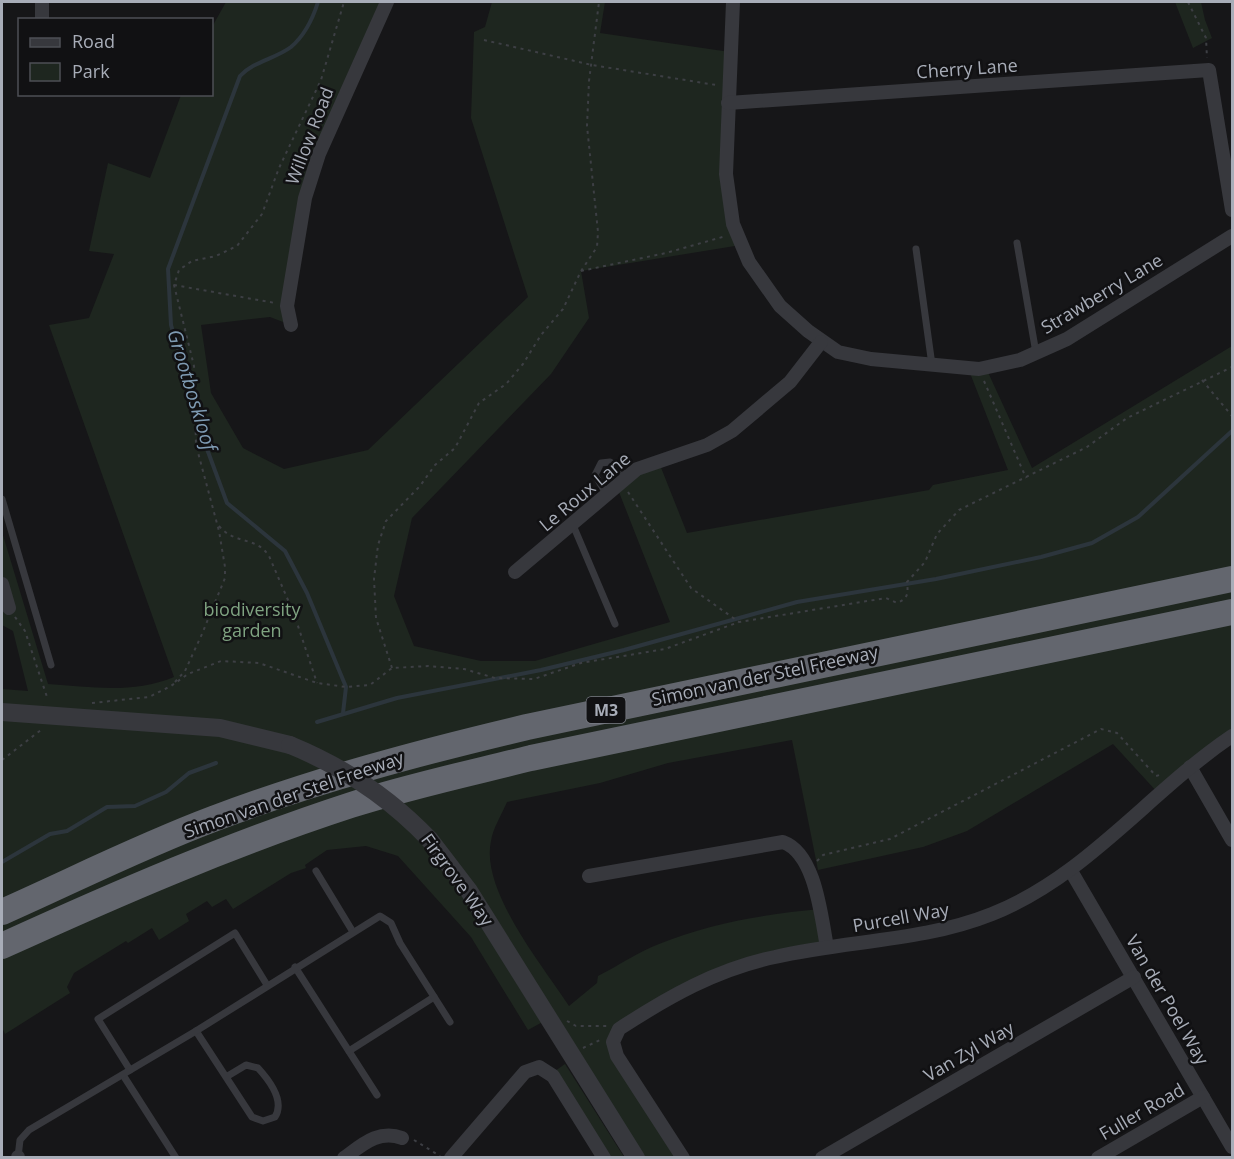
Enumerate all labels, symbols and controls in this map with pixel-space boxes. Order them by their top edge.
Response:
legend [18,18,213,96]
text: Road [72,29,115,53]
street label: Cherry Lane [915,52,1018,84]
text: Park [72,59,110,83]
street label: Willow Road [279,83,339,188]
street label: Strawberry Lane [1036,247,1167,339]
water label: Grootboskloof [161,326,225,457]
street label: Le Roux Lane [534,446,635,536]
park label: biodiversity garden [204,597,301,642]
street label: Simon van der Stel Freeway [649,639,881,711]
road number: M3 [586,697,626,723]
street label: Simon van der Stel Freeway [181,745,408,843]
street label: Firgrove Way [416,828,500,931]
street label: Purcell Way [851,897,952,937]
street label: Van der Poel Way [1121,930,1215,1070]
street label: Van Zyl Way [919,1015,1019,1087]
street label: Fuller Road [1095,1077,1188,1145]

